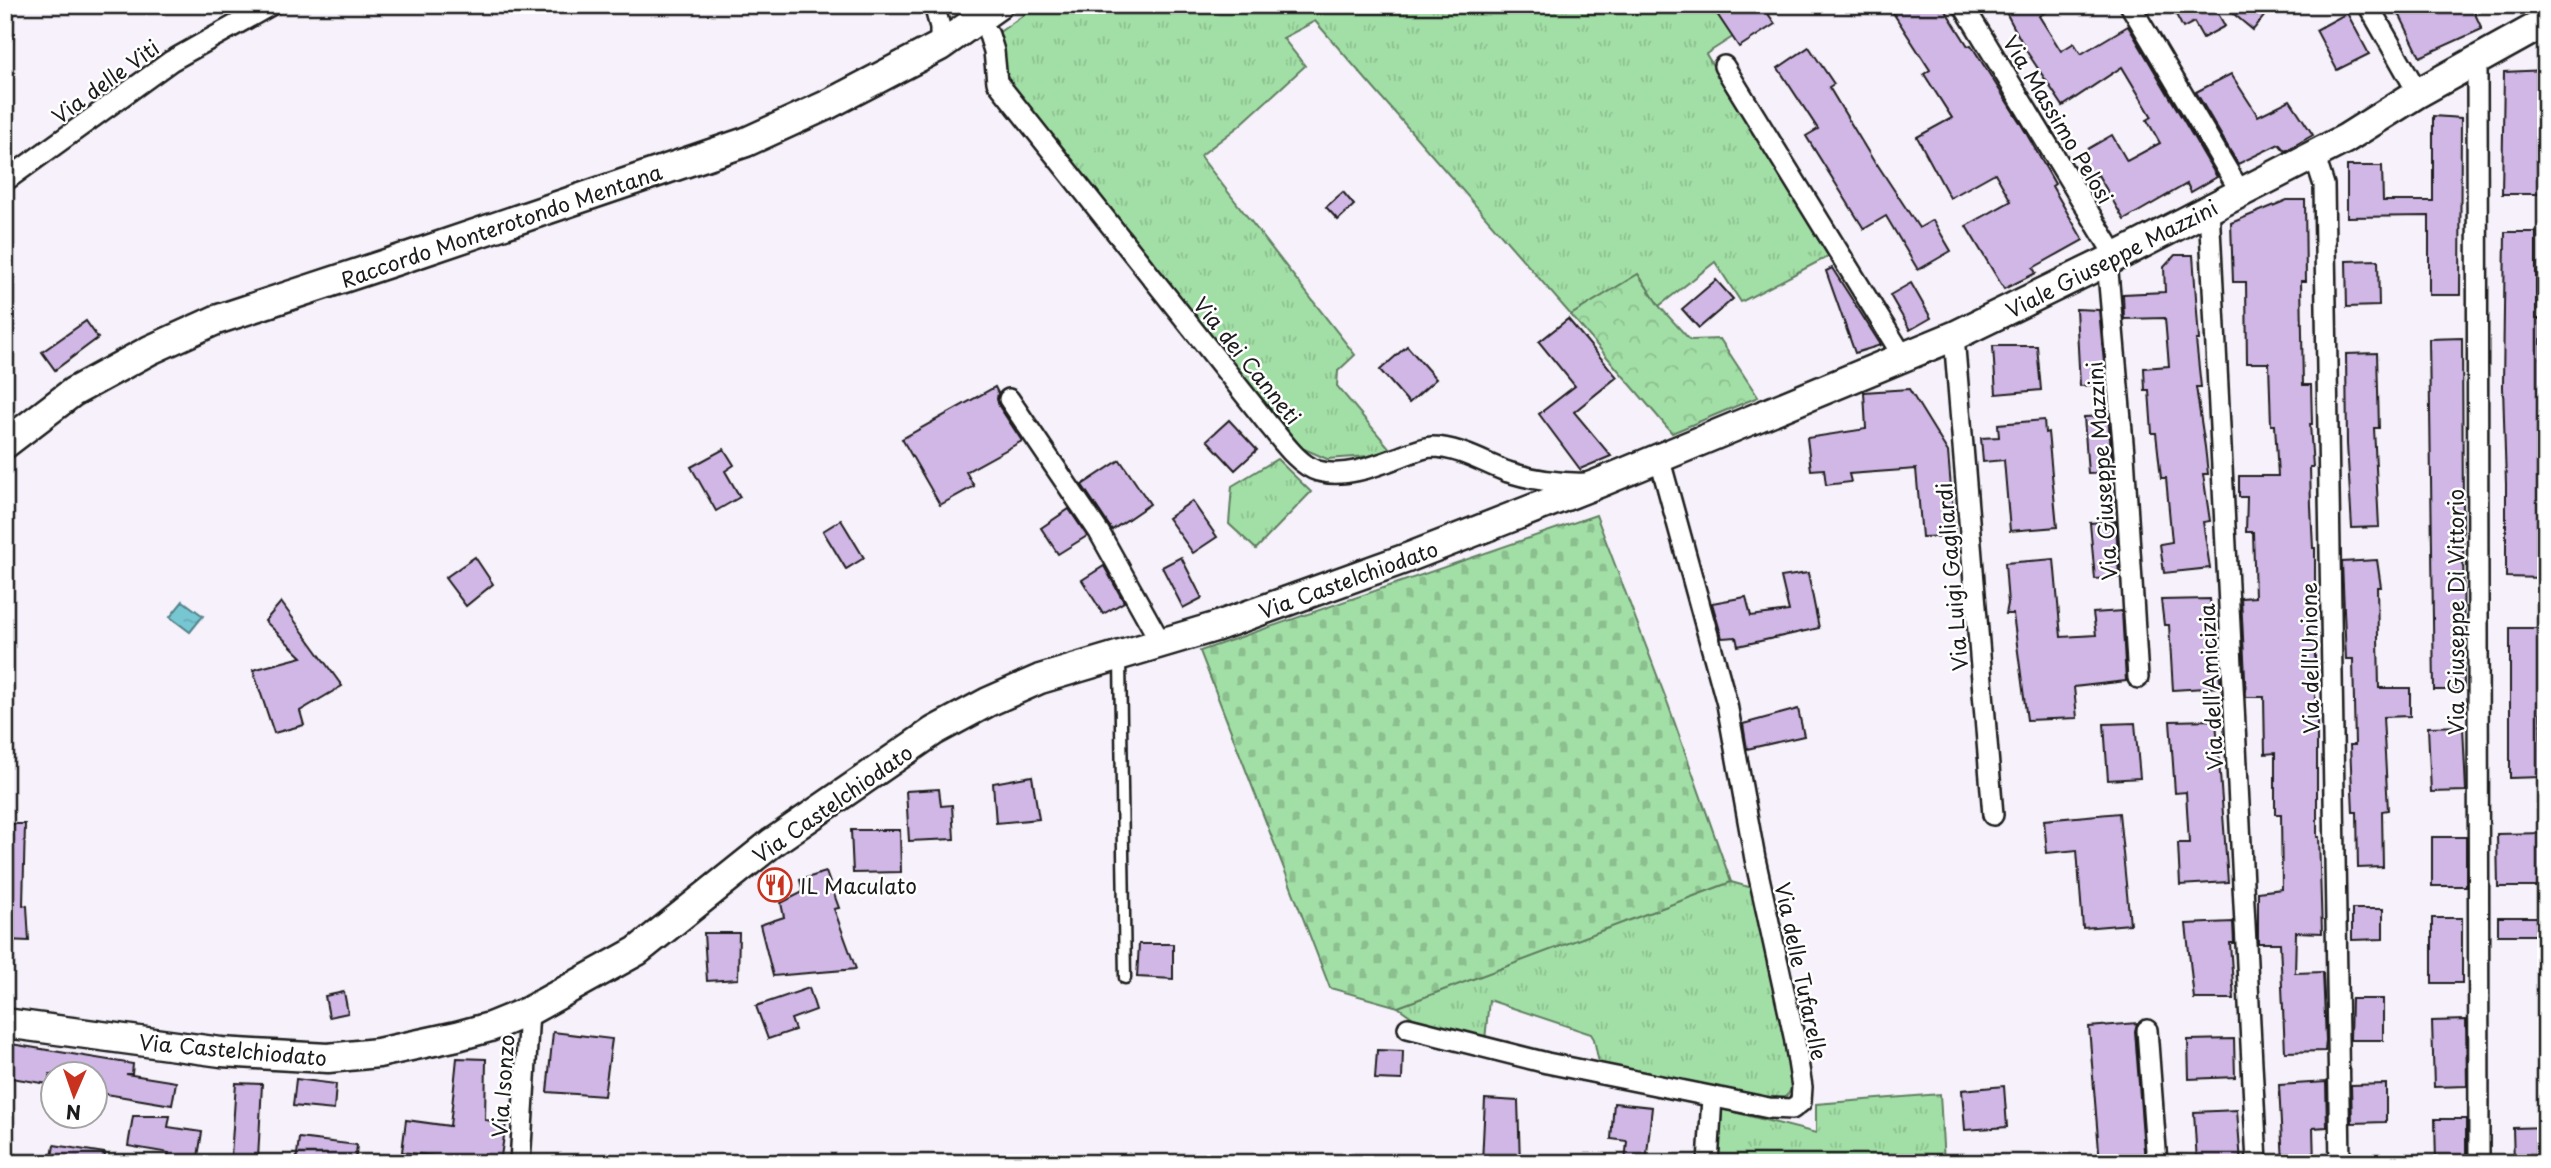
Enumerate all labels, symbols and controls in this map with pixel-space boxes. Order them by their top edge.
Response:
street label: Via Massimo Pelosi [1996,29,2122,209]
street label: Via delle Viti [45,31,165,131]
street label: Raccordo Monterotondo Mentana [336,155,667,295]
street label: Viale Giuseppe Mazzini [2000,191,2222,325]
street label: Via dei Canneti [1186,289,1310,431]
street label: Via Giuseppe Mazzini [2077,361,2125,581]
street label: Via Luigi Gagliardi [1927,481,1975,673]
street label: Via Giuseppe Di Vittorio [2439,489,2471,735]
street label: Via Castelchiodato [1254,532,1442,626]
street label: Via dell'Unione [2292,582,2326,734]
street label: Via dell'Amicizia [2190,603,2230,771]
street label: Via Castelchiodato [746,736,918,870]
restaurant icon: IL Maculato [756,866,794,904]
place label: IL Maculato [800,869,917,901]
street label: Via delle Tufarelle [1768,879,1836,1063]
street label: Via Castelchiodato [138,1025,328,1073]
street label: Via Isonzo [482,1033,522,1139]
north arrow [38,1060,108,1130]
text: N [65,1099,81,1127]

